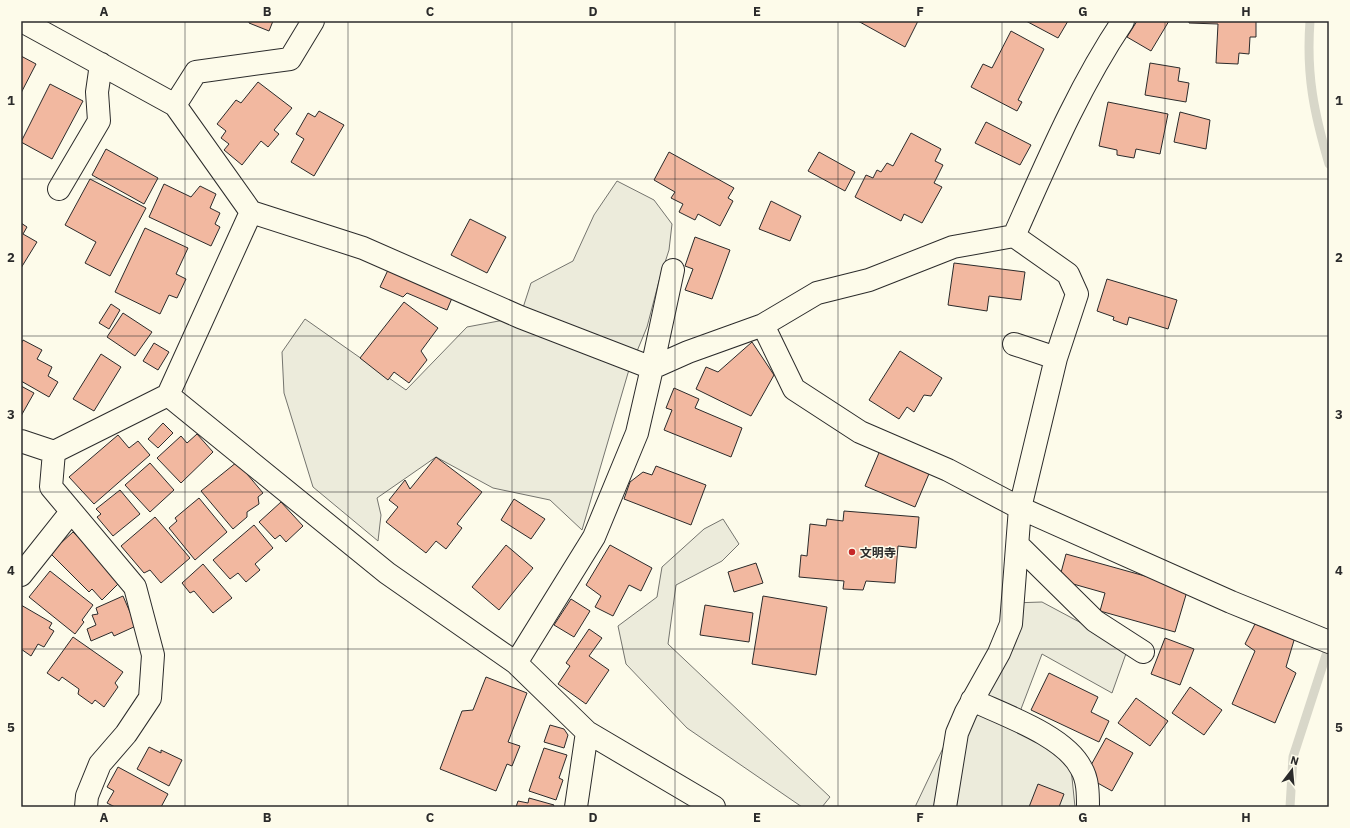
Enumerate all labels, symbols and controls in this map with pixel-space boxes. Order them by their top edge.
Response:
text: A [100,3,109,20]
text: B [263,3,272,20]
text: C [426,3,435,20]
text: D [588,3,598,20]
text: E [753,3,761,20]
text: F [916,3,924,20]
text: G [1078,3,1088,20]
text: H [1241,3,1251,20]
text: 1 [7,92,15,109]
text: 1 [1335,92,1343,109]
text: 2 [7,249,15,266]
text: 2 [1335,249,1343,266]
text: 3 [7,406,15,423]
text: 3 [1335,406,1343,423]
place label: 文明寺 [860,545,896,560]
marker: 文明寺 [847,547,857,557]
text: 4 [7,562,15,579]
text: 4 [1335,562,1343,579]
text: 5 [7,719,15,736]
text: 5 [1335,719,1343,736]
north arrow [1272,750,1312,790]
text: N [1289,753,1301,768]
text: A [100,809,109,826]
text: B [263,809,272,826]
text: C [426,809,435,826]
text: D [588,809,598,826]
text: E [753,809,761,826]
text: F [916,809,924,826]
text: G [1078,809,1088,826]
text: H [1241,809,1251,826]

